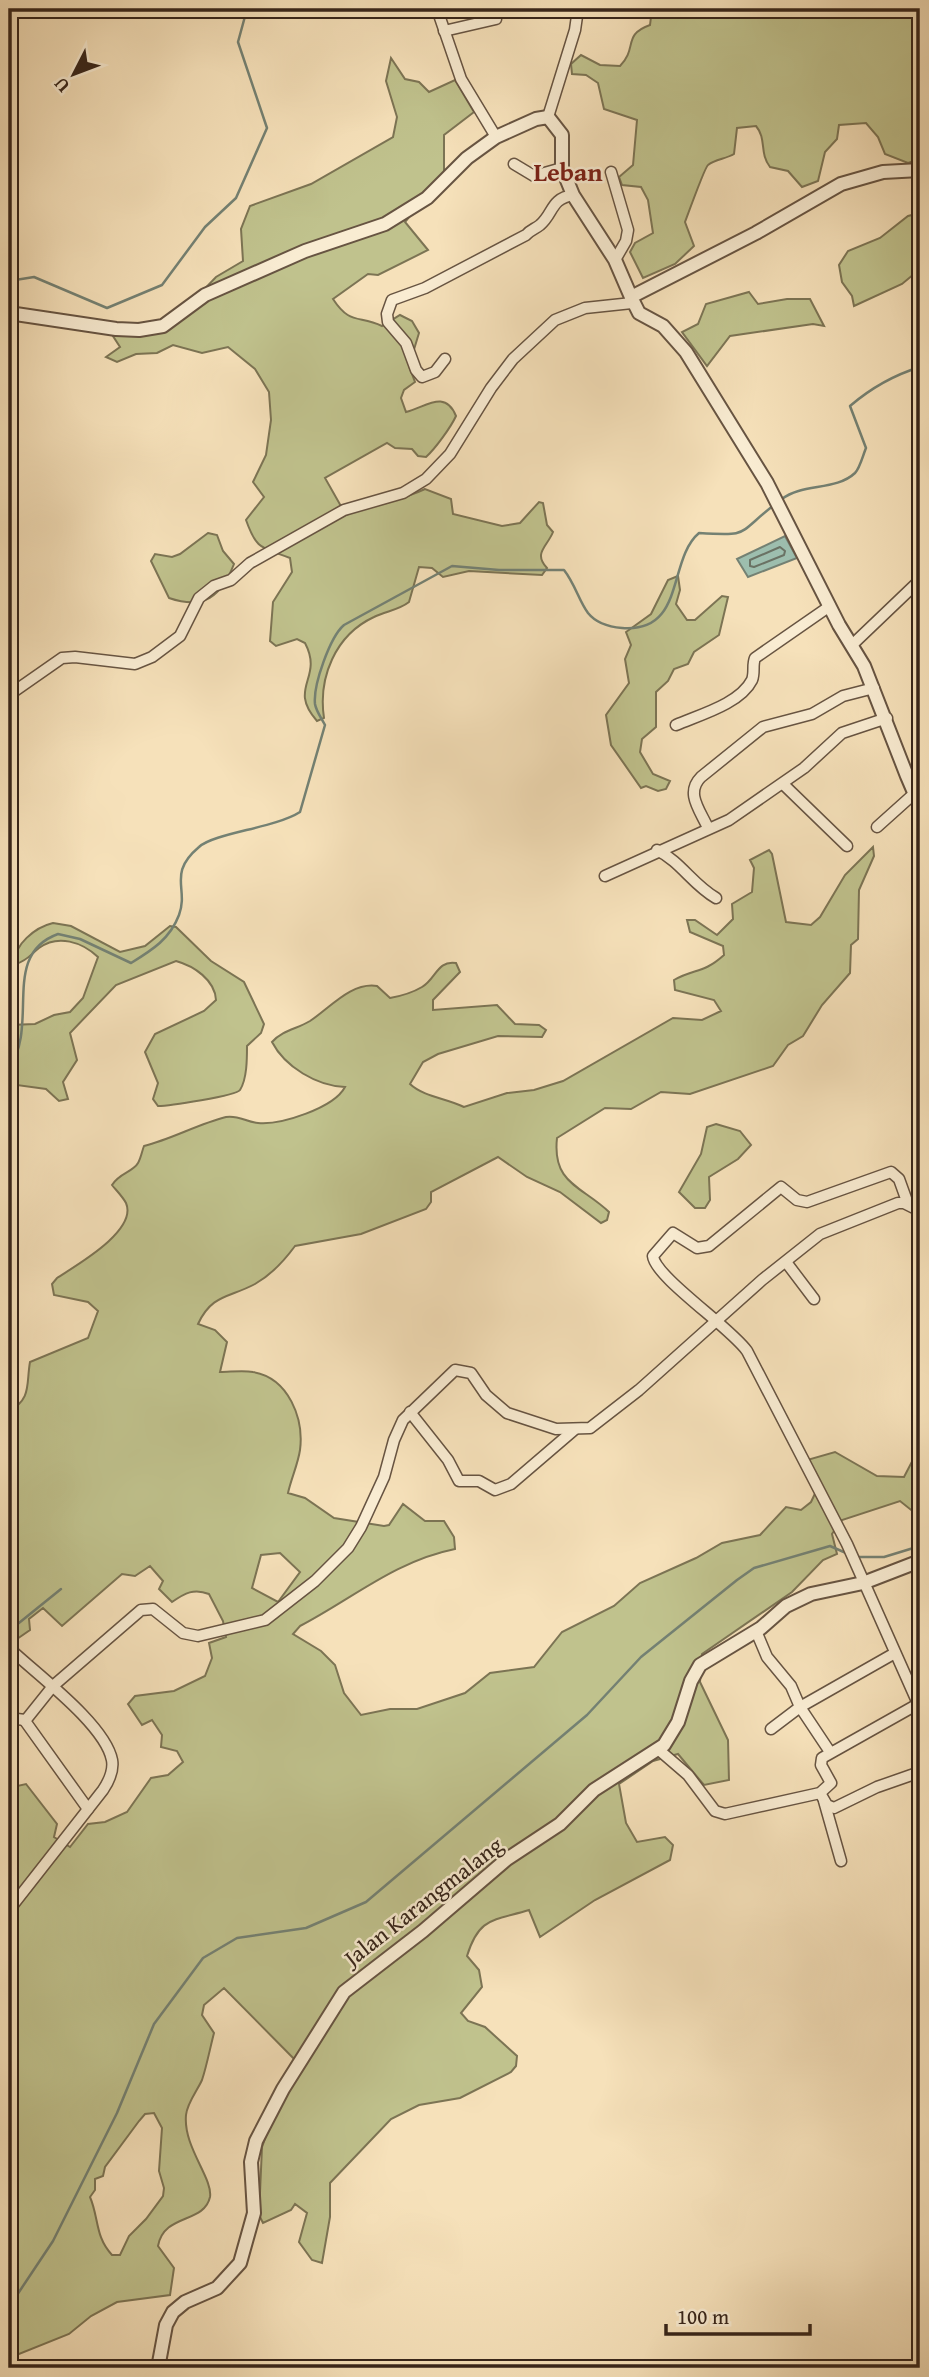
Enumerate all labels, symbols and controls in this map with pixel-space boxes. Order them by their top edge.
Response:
north arrow [38,38,108,108]
text: U [47,71,76,99]
district label: Leban [533,152,603,191]
street label: Jalan Karangmalang [334,1828,510,1975]
scale bar [666,2293,810,2337]
text: 100 m [677,2301,729,2332]

